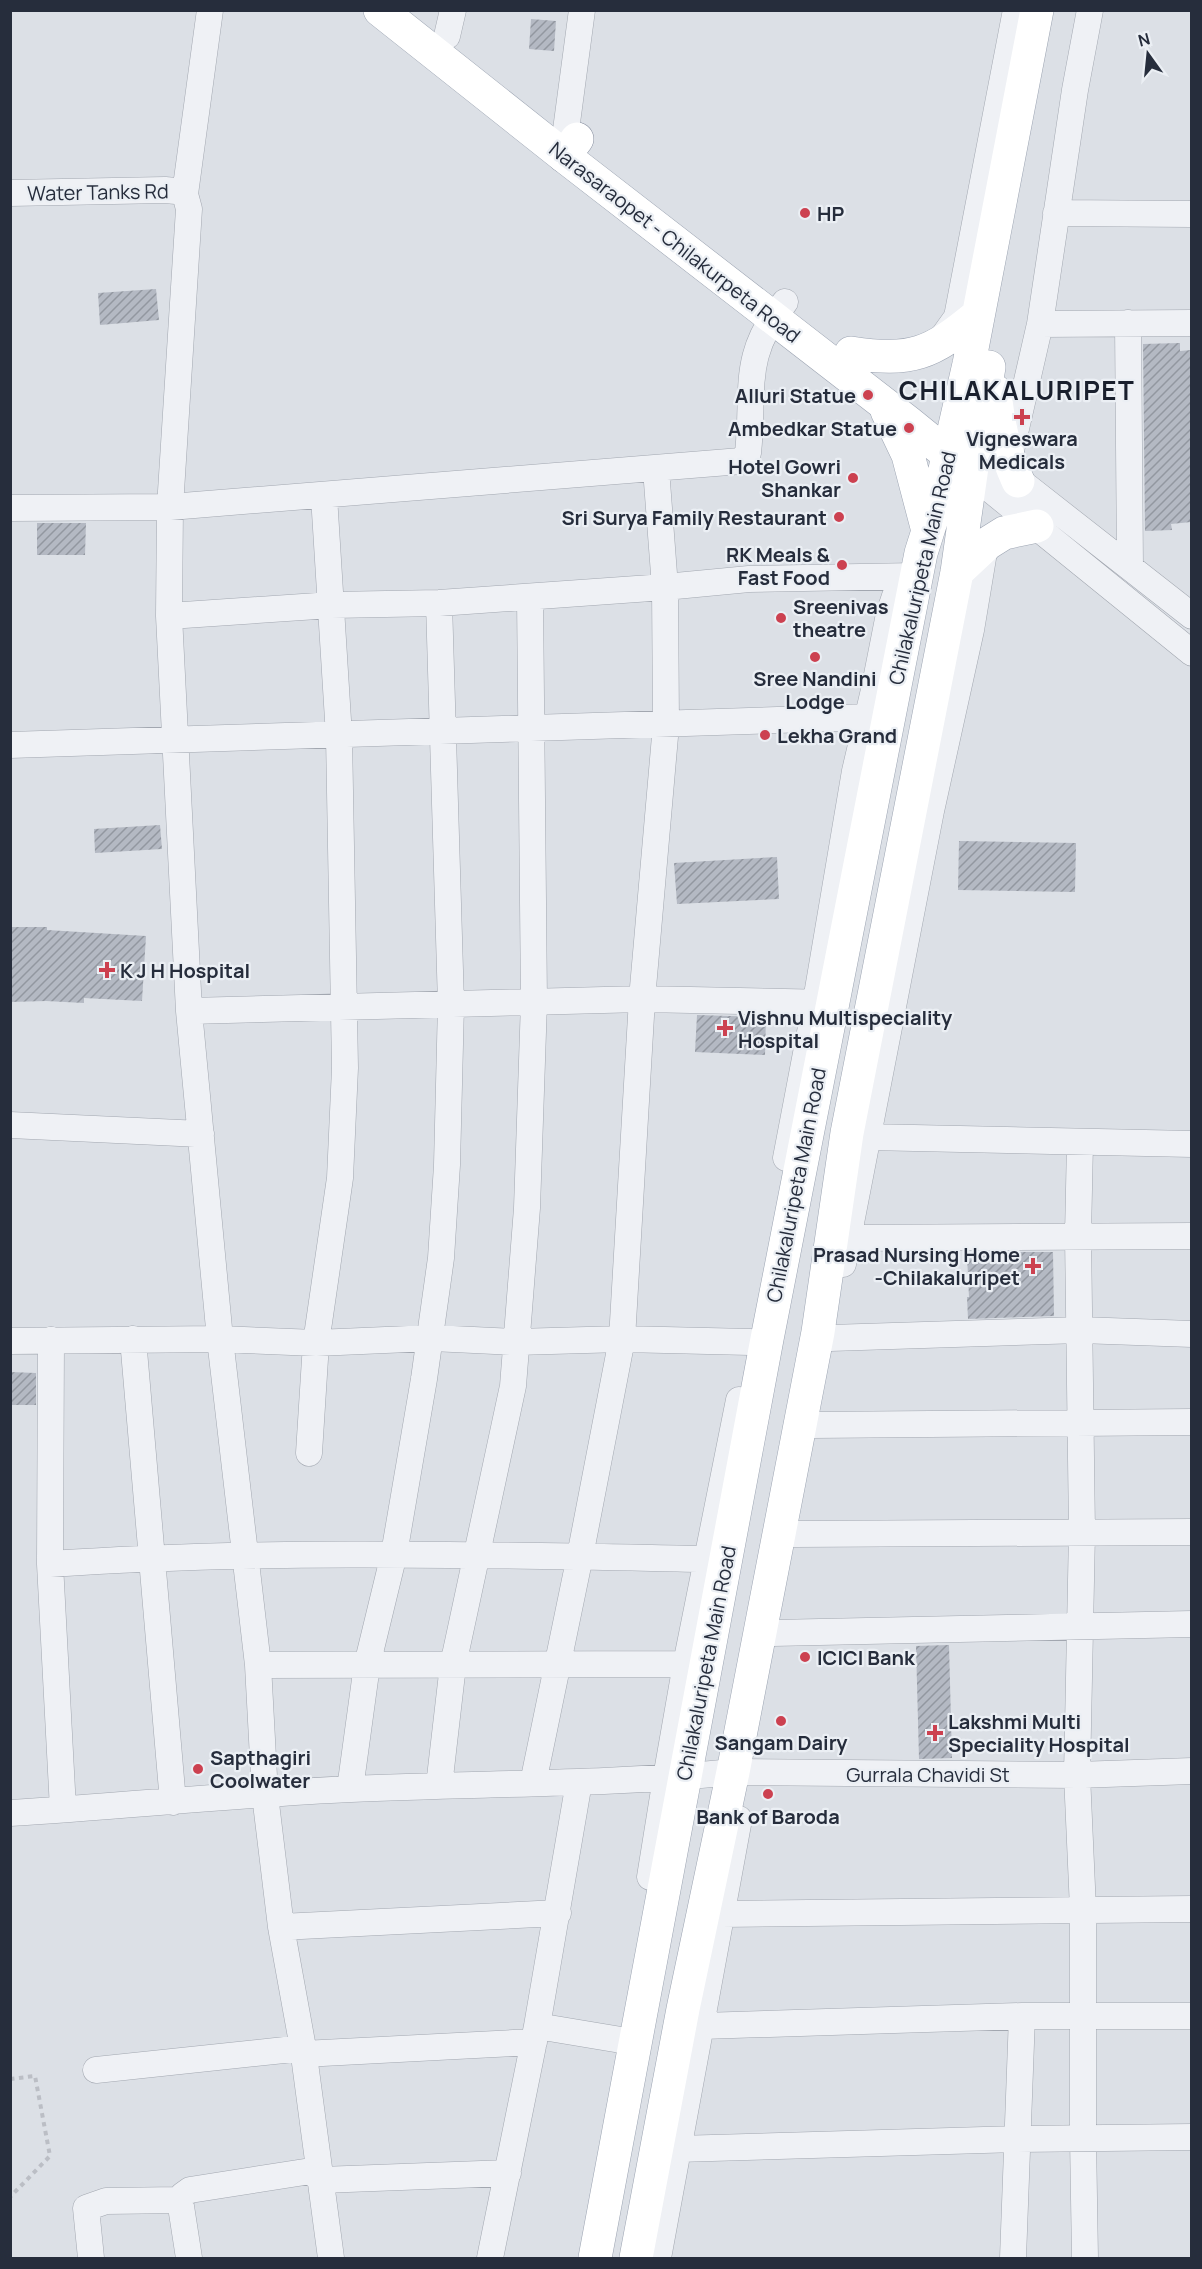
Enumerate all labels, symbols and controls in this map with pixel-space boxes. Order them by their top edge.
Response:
north arrow [1118,24,1178,84]
text: N [1136,27,1153,52]
street label: Narasaraopet - Chilakurpeta Road [544,135,806,349]
street label: Water Tanks Rd [27,177,169,207]
place label: HP [817,200,844,227]
marker: HP [798,206,812,220]
district label: CHILAKALURIPET [899,372,1135,408]
place label: Alluri Statue [735,382,856,409]
marker: Alluri Statue [861,388,875,402]
marker: Vigneswara Medicals [1015,410,1029,424]
place label: Ambedkar Statue [728,415,897,442]
marker: Ambedkar Statue [902,421,916,435]
place label: Vigneswara Medicals [966,425,1078,475]
street label: Chilakaluripeta Main Road [882,449,962,687]
place label: Hotel Gowri Shankar [728,453,841,503]
marker: Hotel Gowri Shankar [846,471,860,485]
place label: Sri Surya Family Restaurant [561,504,827,531]
marker: Sri Surya Family Restaurant [832,510,846,524]
place label: RK Meals & Fast Food [726,541,831,591]
marker: RK Meals & Fast Food [835,558,849,572]
place label: Sreenivas theatre [793,593,889,643]
marker: Sreenivas theatre [774,611,788,625]
marker: Sree Nandini Lodge [808,650,822,664]
place label: Sree Nandini Lodge [753,665,877,715]
place label: Lekha Grand [777,722,897,749]
marker: Lekha Grand [758,728,772,742]
place label: K J H Hospital [120,957,250,984]
marker: K J H Hospital [98,961,116,979]
place label: Vishnu Multispeciality Hospital [738,1004,953,1054]
marker: Vishnu Multispeciality Hospital [716,1019,734,1037]
street label: Chilakaluripeta Main Road [760,1065,832,1305]
place label: Prasad Nursing Home -Chilakaluripet [813,1241,1020,1291]
marker: Prasad Nursing Home -Chilakaluripet [1024,1257,1042,1275]
street label: Chilakaluripeta Main Road [670,1543,742,1783]
place label: ICICI Bank [817,1644,916,1671]
marker: ICICI Bank [798,1650,812,1664]
place label: Lakshmi Multi Speciality Hospital [948,1708,1130,1758]
marker: Sangam Dairy [774,1714,788,1728]
marker: Lakshmi Multi Speciality Hospital [926,1724,944,1742]
place label: Sangam Dairy [715,1729,848,1756]
place label: Sapthagiri Coolwater [210,1744,311,1794]
street label: Gurrala Chavidi St [846,1761,1010,1788]
marker: Sapthagiri Coolwater [191,1762,205,1776]
marker: Bank of Baroda [761,1787,775,1801]
place label: Bank of Baroda [696,1803,840,1830]

